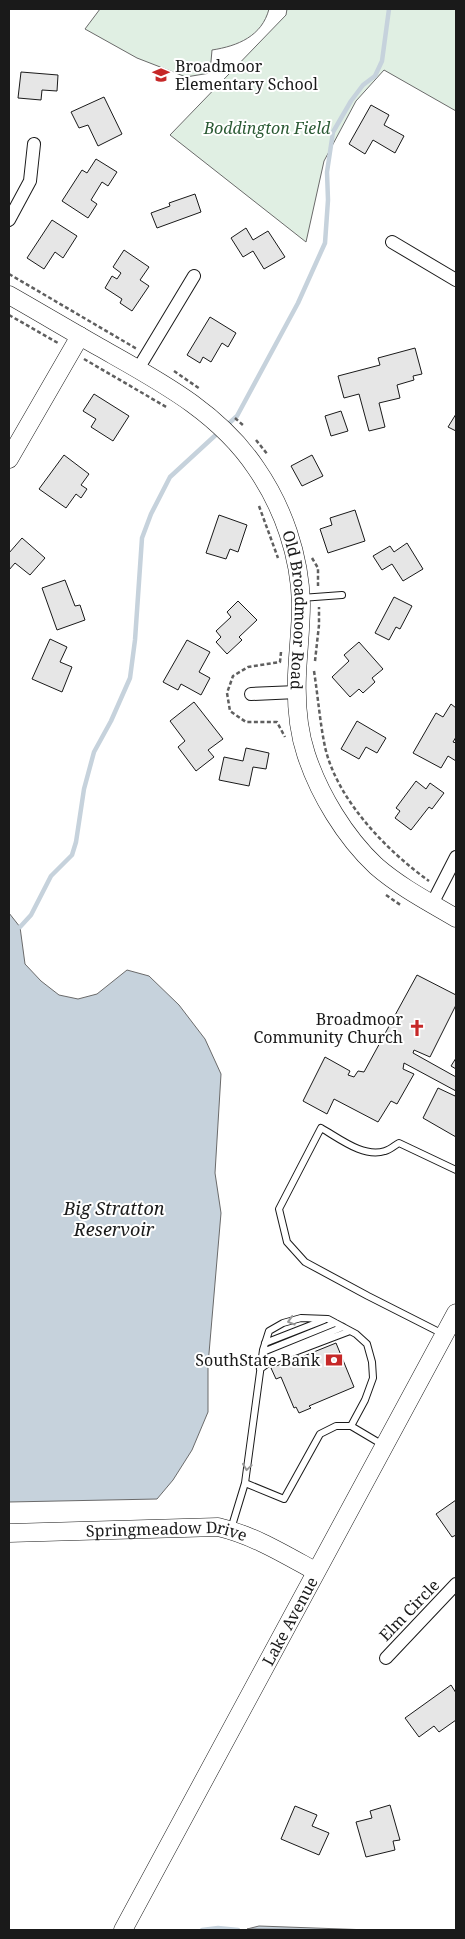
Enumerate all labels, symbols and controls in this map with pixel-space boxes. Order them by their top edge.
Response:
place label: Broadmoor Elementary School [175,55,318,95]
school or university icon: Broadmoor Elementary School [151,65,171,85]
park label: Boddington Field [203,117,331,139]
street label: Old Broadmoor Road [277,527,312,690]
place label: Broadmoor Community Church [254,1008,403,1048]
church icon: Broadmoor Community Church [407,1018,427,1038]
water label: Big Stratton Reservoir [62,1196,165,1241]
one-way arrow [287,1315,295,1325]
place label: SouthState Bank [195,1349,321,1371]
bank icon: SouthState Bank [324,1350,344,1370]
one-way arrow [242,1463,253,1471]
street label: Springmeadow Drive [86,1516,250,1546]
street label: Lake Avenue [257,1573,323,1669]
street label: Elm Circle [374,1574,444,1646]

